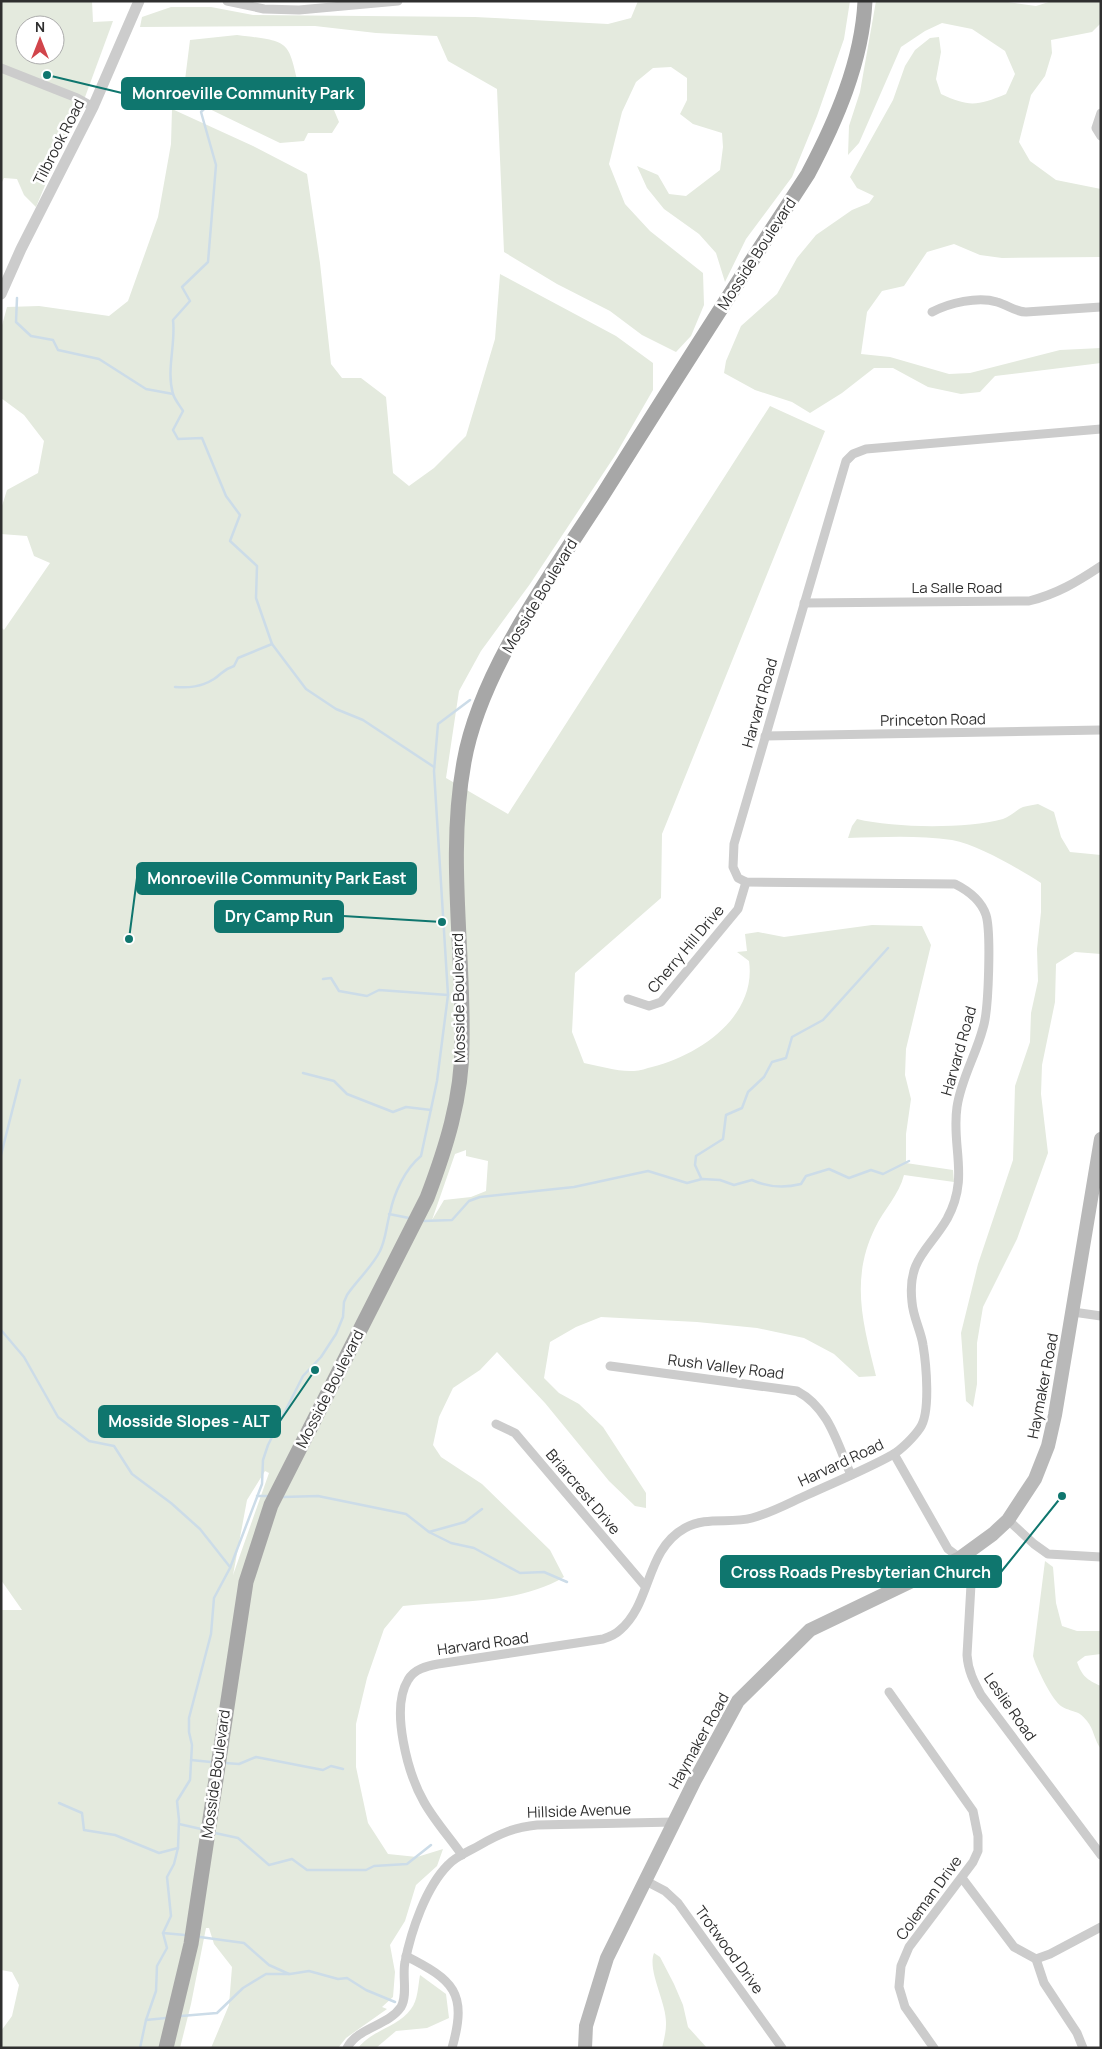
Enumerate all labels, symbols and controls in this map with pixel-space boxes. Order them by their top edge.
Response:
north arrow [15,15,65,65]
text: N [35,17,45,36]
callout: Monroeville Community Park [122,78,364,109]
text: Monroeville Community Park [132,82,354,104]
street label: Tilbrook Road [28,95,89,188]
street label: Mosside Boulevard [712,194,801,314]
street label: Mosside Boulevard [497,535,582,657]
street label: La Salle Road [912,577,1002,598]
street label: Harvard Road [737,656,782,750]
street label: Princeton Road [880,708,986,731]
callout: Monroeville Community Park East [137,863,416,894]
text: Monroeville Community Park East [147,867,407,889]
street label: Cherry Hill Drive [643,900,729,997]
callout: Dry Camp Run [215,901,343,932]
text: Dry Camp Run [225,905,333,927]
street label: Mosside Boulevard [447,933,470,1063]
street label: Harvard Road [936,1004,981,1098]
street label: Mosside Boulevard [291,1326,368,1451]
street label: Haymaker Road [1022,1331,1063,1440]
street label: Rush Valley Road [667,1349,785,1384]
callout: Mosside Slopes - ALT [99,1406,280,1437]
text: Mosside Slopes - ALT [108,1410,270,1432]
street label: Harvard Road [795,1434,887,1492]
street label: Briarcrest Drive [541,1444,626,1539]
callout: Cross Roads Presbyterian Church [721,1556,1001,1587]
text: Cross Roads Presbyterian Church [731,1561,991,1583]
street label: Harvard Road [436,1627,530,1660]
street label: Leslie Road [979,1668,1042,1745]
street label: Haymaker Road [663,1689,734,1793]
street label: Mosside Boulevard [196,1708,235,1840]
street label: Hillside Avenue [527,1798,632,1823]
street label: Coleman Drive [891,1851,967,1944]
street label: Trotwood Drive [690,1901,769,1998]

